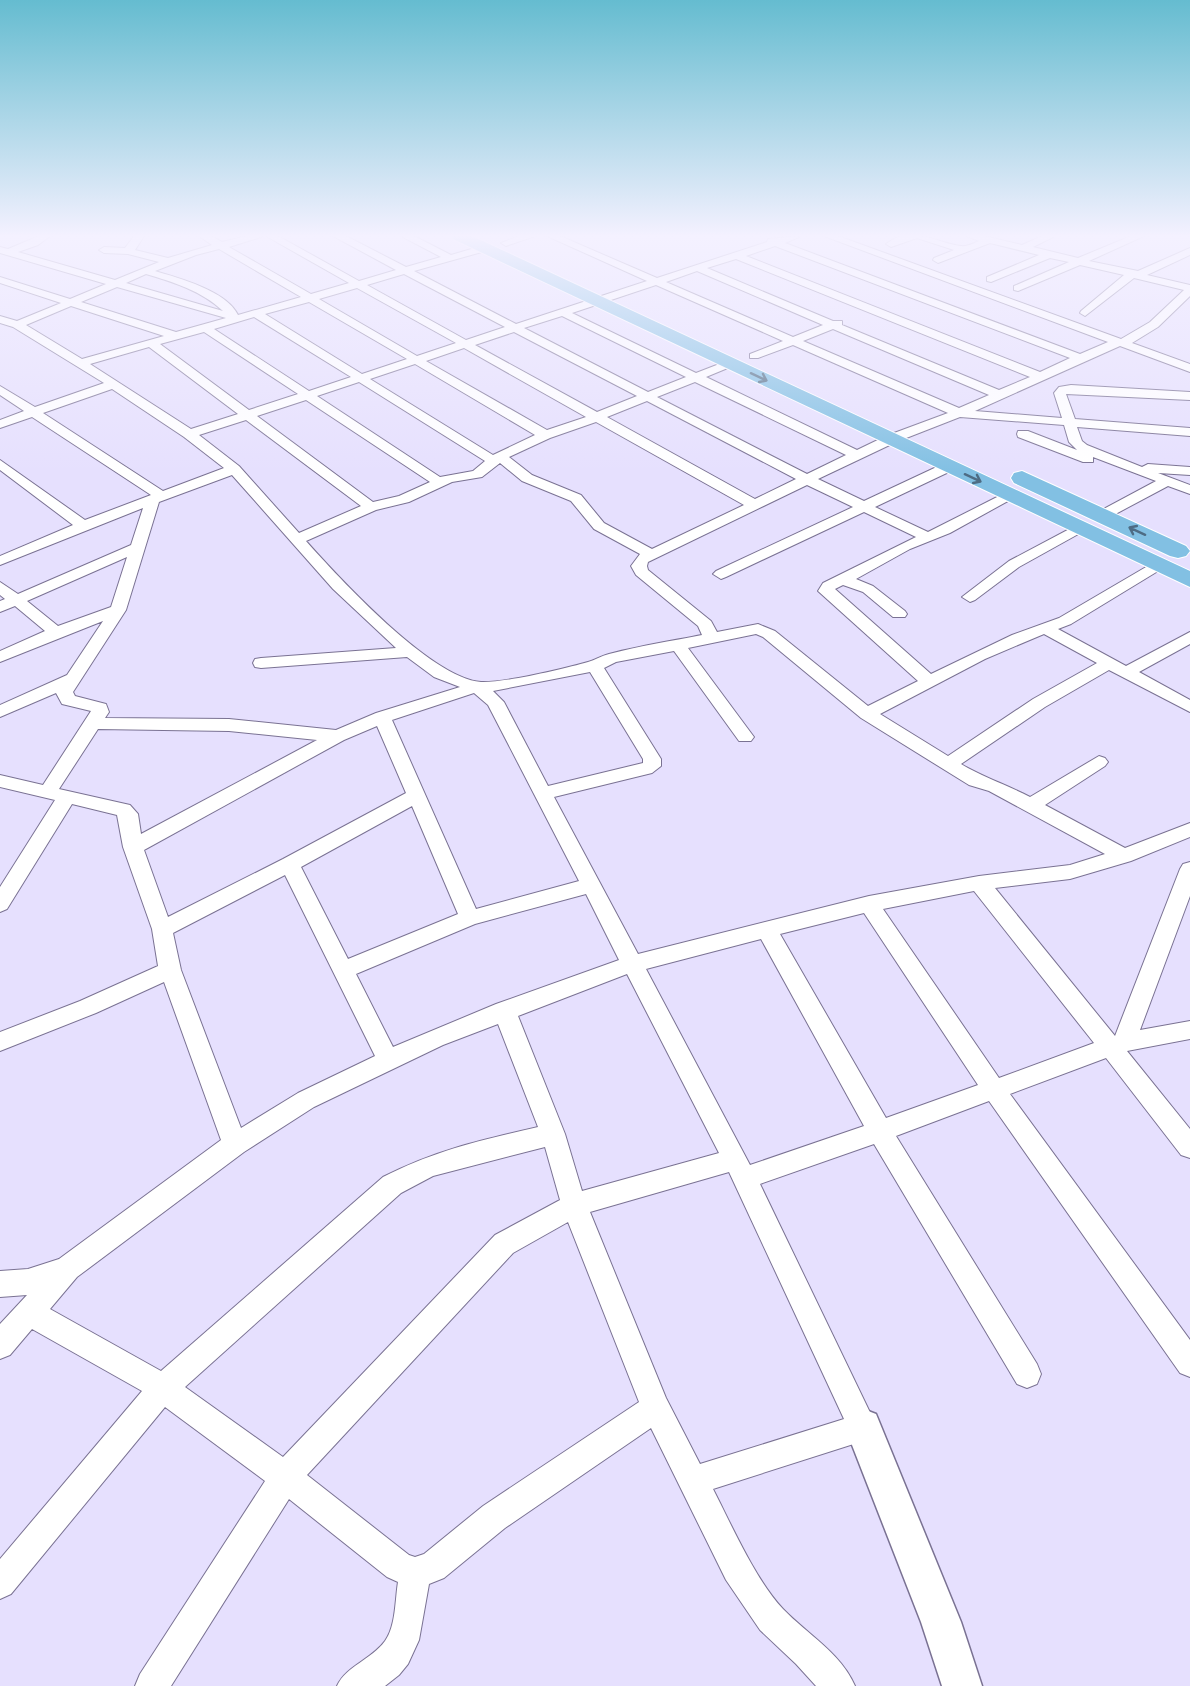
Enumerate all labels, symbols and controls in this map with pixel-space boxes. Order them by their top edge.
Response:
one-way arrow [749,371,767,383]
one-way arrow [963,473,981,485]
one-way arrow [1129,525,1147,537]

